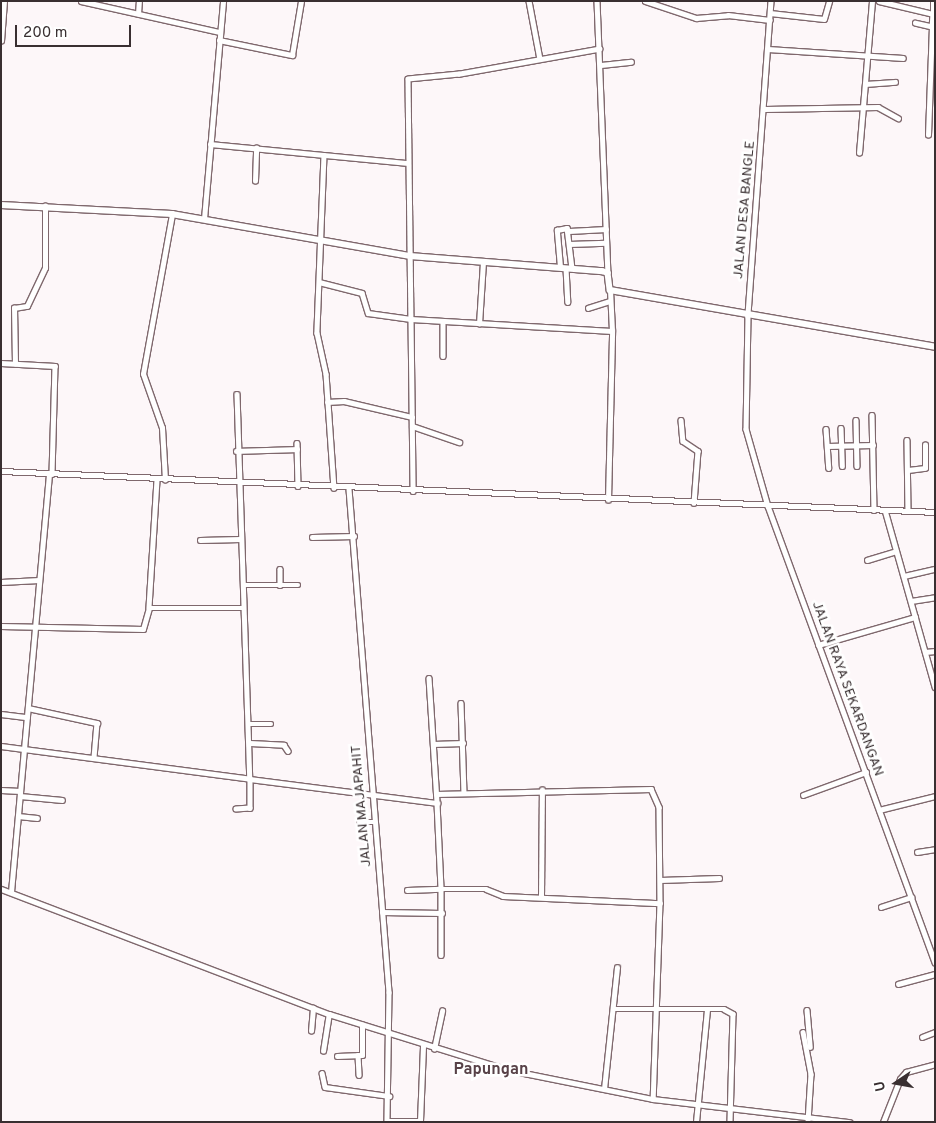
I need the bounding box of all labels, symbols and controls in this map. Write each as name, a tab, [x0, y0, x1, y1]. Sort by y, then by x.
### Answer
scale bar	[18, 15, 134, 47]
text: 200 m	[23, 24, 68, 43]
street label: JALAN DESA BANGLE	[731, 140, 759, 280]
street label: JALAN RAYA SEKARDANGAN	[807, 599, 887, 779]
street label: JALAN MAJAPAHIT	[348, 744, 376, 868]
north arrow	[871, 1058, 921, 1108]
district label: Papungan	[454, 1060, 528, 1080]
text: U	[871, 1080, 890, 1093]

